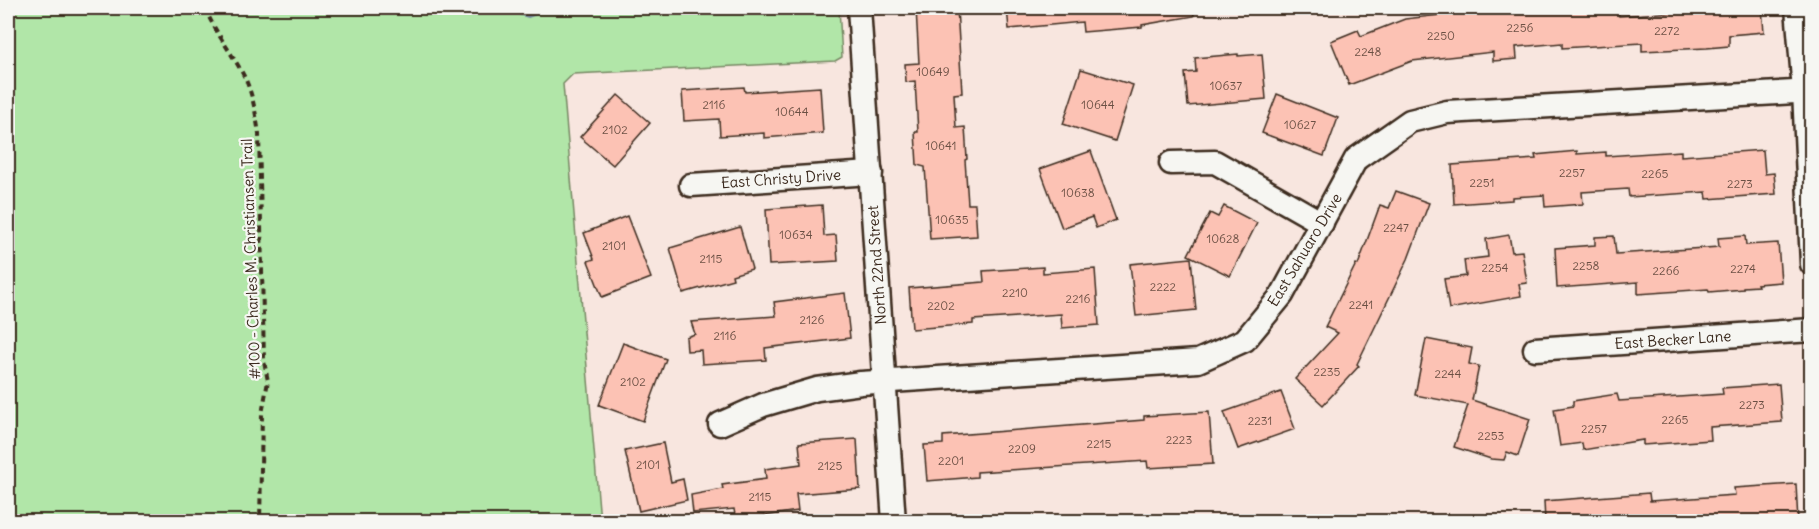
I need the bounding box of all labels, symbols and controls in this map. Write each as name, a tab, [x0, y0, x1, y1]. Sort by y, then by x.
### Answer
house number: 2256	[1507, 20, 1534, 35]
house number: 2272	[1654, 23, 1680, 38]
house number: 2250	[1427, 28, 1455, 43]
house number: 2248	[1355, 44, 1381, 59]
house number: 10649	[916, 64, 950, 79]
house number: 10637	[1210, 78, 1242, 93]
house number: 2116	[702, 97, 726, 112]
house number: 10644	[1081, 97, 1115, 112]
house number: 10644	[775, 104, 809, 119]
house number: 10627	[1284, 117, 1316, 132]
house number: 2102	[602, 122, 628, 137]
street label: #100 - Charles M. Christiansen Trail	[237, 138, 264, 380]
house number: 10641	[925, 138, 957, 153]
street label: East Christy Drive	[720, 165, 842, 192]
house number: 2257	[1559, 165, 1585, 180]
house number: 2265	[1642, 166, 1669, 181]
house number: 2251	[1470, 175, 1494, 190]
house number: 2273	[1727, 176, 1753, 191]
house number: 10638	[1061, 185, 1095, 200]
street label: East Sahuaro Drive	[1263, 190, 1346, 310]
street label: North 22nd Street	[863, 205, 890, 325]
house number: 10635	[935, 212, 969, 227]
house number: 2247	[1383, 220, 1409, 235]
house number: 10634	[779, 227, 813, 242]
house number: 10628	[1206, 231, 1240, 246]
house number: 2101	[602, 238, 626, 253]
house number: 2115	[699, 251, 723, 266]
house number: 2258	[1573, 258, 1600, 273]
house number: 2254	[1482, 260, 1509, 275]
house number: 2274	[1730, 261, 1756, 276]
house number: 2266	[1652, 263, 1680, 278]
house number: 2222	[1150, 279, 1177, 294]
house number: 2210	[1002, 285, 1028, 300]
house number: 2216	[1066, 291, 1090, 306]
house number: 2241	[1349, 297, 1373, 312]
house number: 2202	[927, 298, 955, 313]
house number: 2126	[800, 312, 824, 327]
street label: East Becker Lane	[1614, 326, 1732, 353]
house number: 2116	[713, 328, 737, 343]
house number: 2235	[1314, 364, 1341, 379]
house number: 2244	[1435, 366, 1461, 381]
house number: 2102	[620, 374, 646, 389]
house number: 2273	[1739, 397, 1765, 412]
house number: 2265	[1662, 412, 1689, 427]
house number: 2231	[1248, 413, 1272, 428]
house number: 2257	[1581, 421, 1607, 436]
house number: 2253	[1478, 428, 1505, 443]
house number: 2223	[1166, 432, 1192, 447]
house number: 2215	[1087, 436, 1112, 451]
house number: 2209	[1008, 441, 1036, 456]
house number: 2201	[938, 453, 964, 468]
house number: 2101	[636, 457, 660, 472]
house number: 2125	[818, 458, 843, 473]
house number: 2115	[748, 489, 772, 504]

